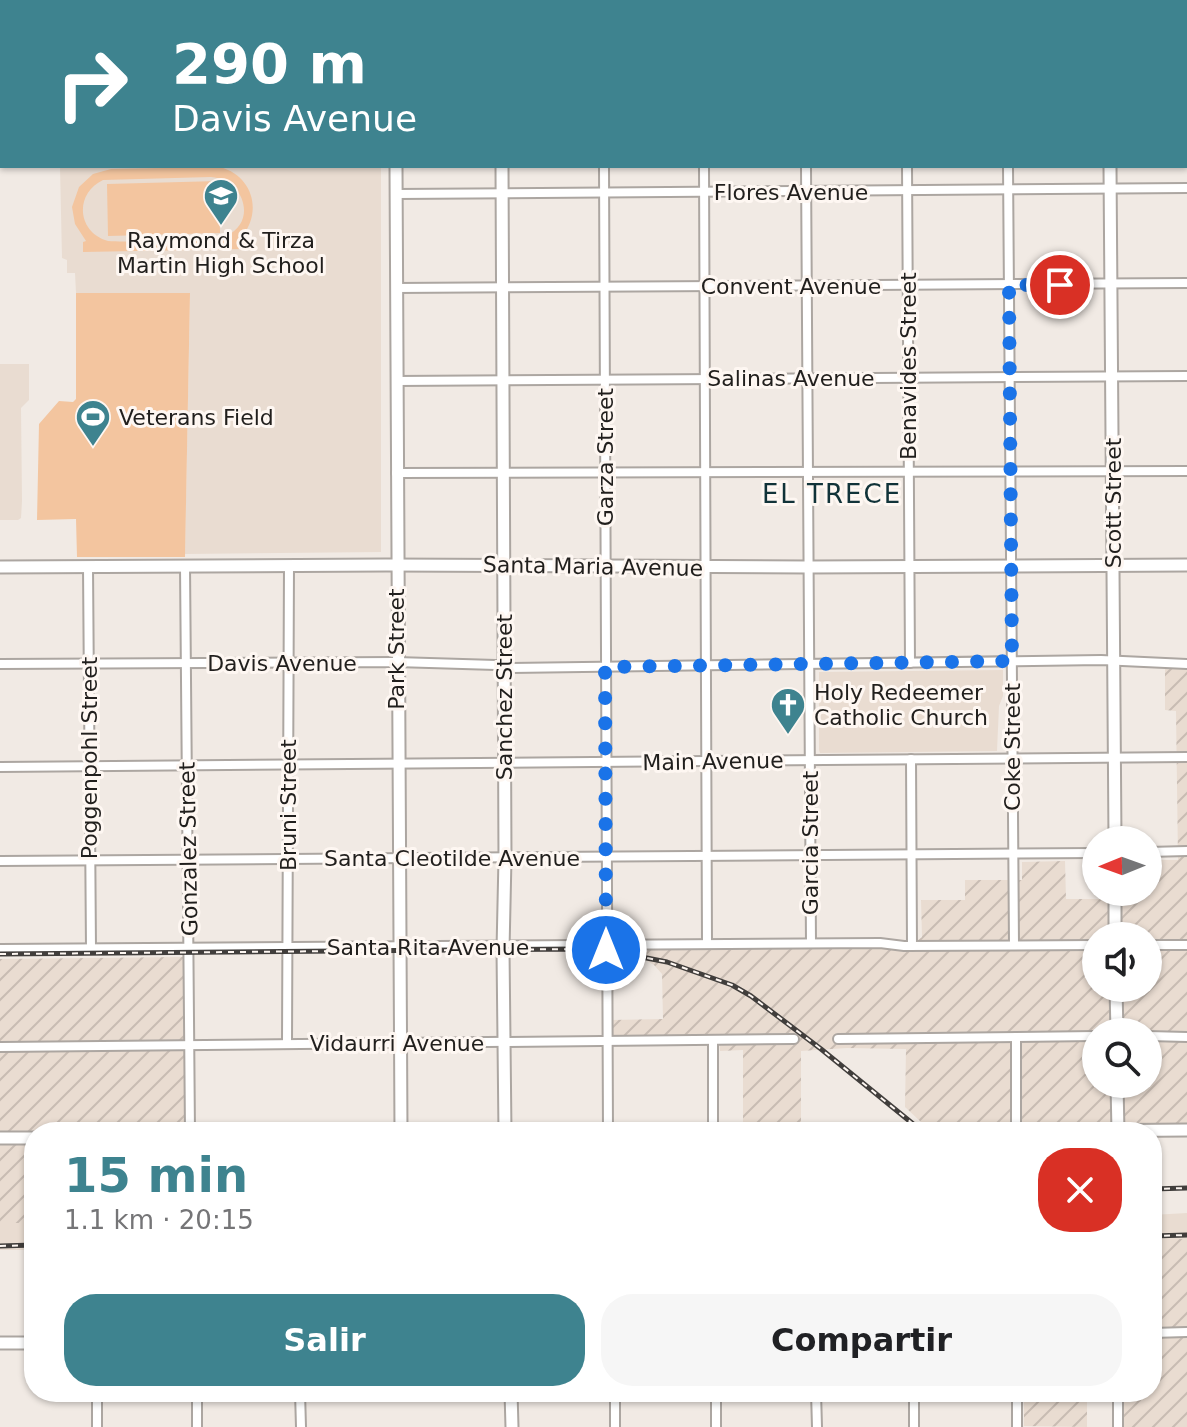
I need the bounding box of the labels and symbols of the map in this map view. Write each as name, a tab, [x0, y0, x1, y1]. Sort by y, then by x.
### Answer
school or university icon: Raymond & Tirza Martin High School	[202, 177, 240, 227]
street label: Flores Avenue	[714, 180, 868, 205]
place label: Raymond & Tirza Martin High School	[117, 228, 325, 278]
pin	[1026, 251, 1094, 319]
street label: Benavides Street	[896, 272, 921, 460]
street label: Convent Avenue	[701, 274, 881, 299]
street label: Salinas Avenue	[707, 366, 875, 391]
street label: Garza Street	[593, 387, 618, 526]
sports icon: Veterans Field	[74, 398, 112, 448]
place label: Veterans Field	[119, 405, 274, 430]
street label: Scott Street	[1101, 437, 1126, 568]
district label: EL TRECE	[762, 479, 902, 509]
street label: Santa Maria Avenue	[483, 552, 703, 581]
street label: Park Street	[384, 588, 409, 710]
street label: Sanchez Street	[492, 613, 517, 780]
street label: Davis Avenue	[207, 651, 357, 676]
street label: Poggenpohl Street	[77, 656, 102, 859]
place label: Holy Redeemer Catholic Church	[814, 680, 988, 730]
street label: Coke Street	[1000, 683, 1025, 811]
church icon: Holy Redeemer Catholic Church	[769, 686, 807, 736]
street label: Bruni Street	[276, 739, 301, 871]
street label: Main Avenue	[642, 748, 784, 775]
street label: Gonzalez Street	[174, 761, 203, 936]
street label: Garcia Street	[798, 770, 823, 915]
north arrow	[1082, 826, 1162, 906]
street label: Santa Cleotilde Avenue	[324, 846, 580, 871]
position arrow	[564, 908, 648, 992]
street label: Santa Rita Avenue	[327, 935, 529, 960]
street label: Vidaurri Avenue	[310, 1031, 484, 1056]

